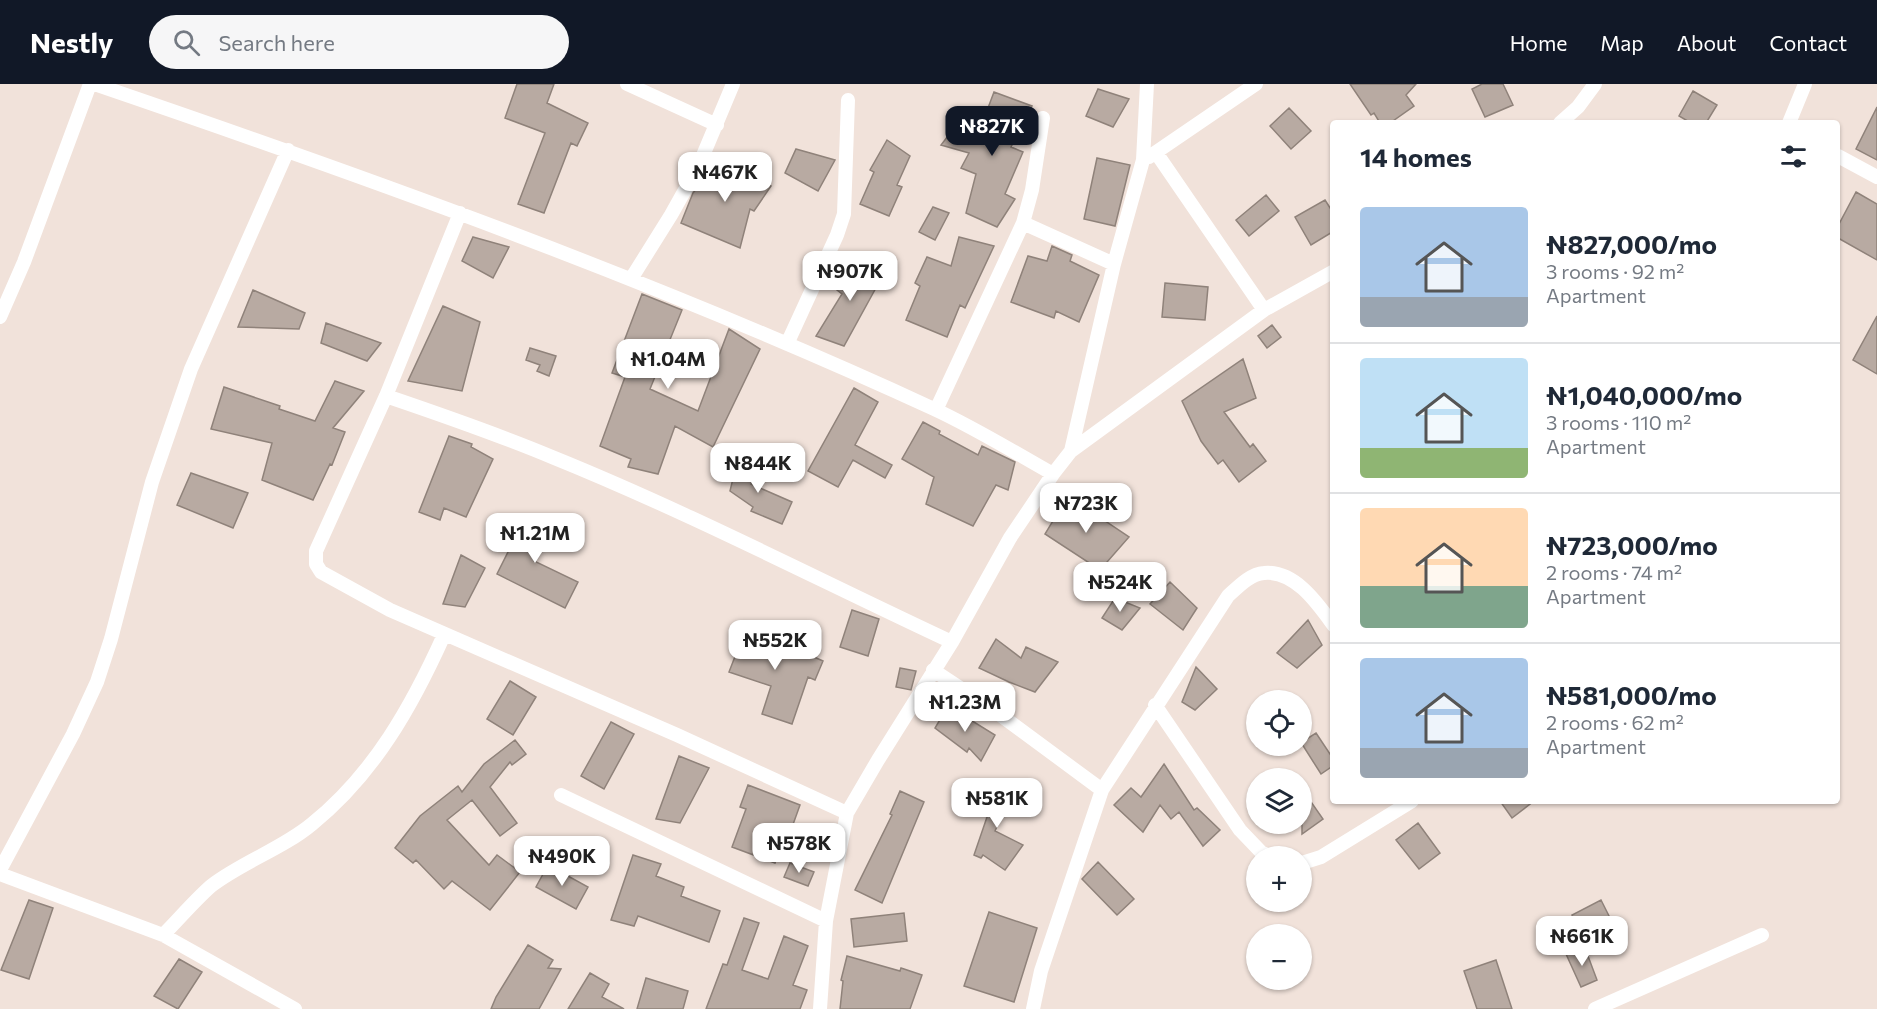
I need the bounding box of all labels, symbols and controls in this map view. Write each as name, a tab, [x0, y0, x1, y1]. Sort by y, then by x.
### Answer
search box	[149, 15, 569, 69]
text: Nestly	[30, 25, 113, 59]
icon: search	[170, 26, 203, 59]
text: Search here	[218, 29, 335, 56]
text: Home	[1510, 30, 1567, 55]
text: Map	[1600, 30, 1644, 55]
text: About	[1677, 30, 1736, 55]
text: Contact	[1769, 30, 1847, 55]
pin: ₦827K	[950, 106, 1034, 157]
text: ₦827K	[959, 113, 1025, 137]
icon: filters	[1777, 140, 1810, 173]
text: 14 homes	[1360, 141, 1472, 172]
pin: ₦467K	[683, 152, 767, 203]
text: ₦467K	[692, 159, 758, 183]
text: ₦827,000/mo	[1546, 228, 1717, 259]
icon: home	[1408, 231, 1480, 303]
pin: ₦907K	[808, 251, 892, 302]
text: ₦907K	[817, 258, 883, 282]
text: 3 rooms · 92 m²	[1546, 259, 1684, 283]
text: Apartment	[1546, 283, 1646, 307]
pin: ₦1.04M	[619, 339, 717, 390]
text: ₦1.04M	[630, 346, 706, 370]
text: ₦1,040,000/mo	[1546, 379, 1742, 410]
icon: home	[1408, 382, 1480, 454]
text: 3 rooms · 110 m²	[1546, 410, 1691, 434]
text: Apartment	[1546, 434, 1646, 458]
pin: ₦844K	[716, 443, 800, 494]
text: ₦844K	[724, 450, 792, 474]
pin: ₦723K	[1044, 483, 1128, 534]
text: ₦723K	[1054, 490, 1118, 514]
pin: ₦1.21M	[486, 513, 584, 564]
text: ₦1.21M	[500, 520, 570, 544]
text: ₦723,000/mo	[1546, 529, 1718, 560]
icon: home	[1408, 532, 1480, 604]
text: 2 rooms · 74 m²	[1546, 560, 1682, 584]
pin: ₦524K	[1078, 562, 1162, 613]
text: ₦524K	[1087, 569, 1153, 593]
text: Apartment	[1546, 584, 1646, 608]
pin: ₦552K	[733, 620, 817, 671]
text: ₦552K	[743, 627, 807, 651]
text: ₦581,000/mo	[1546, 679, 1717, 710]
pin: ₦1.23M	[916, 682, 1014, 733]
icon: home	[1408, 682, 1480, 754]
text: ₦1.23M	[928, 689, 1002, 713]
map controls	[1246, 690, 1312, 990]
button: locate	[1246, 690, 1312, 756]
text: 2 rooms · 62 m²	[1546, 710, 1684, 734]
text: Apartment	[1546, 734, 1646, 758]
button: layers	[1246, 768, 1312, 834]
pin: ₦581K	[955, 778, 1039, 829]
text: ₦581K	[965, 785, 1029, 809]
pin: ₦578K	[757, 823, 841, 874]
text: ₦578K	[766, 830, 832, 854]
pin: ₦490K	[520, 836, 604, 887]
text: ₦490K	[528, 843, 596, 867]
button: +	[1246, 846, 1312, 912]
pin: ₦661K	[1540, 916, 1624, 967]
text: ₦661K	[1550, 923, 1614, 947]
button: −	[1246, 924, 1312, 990]

